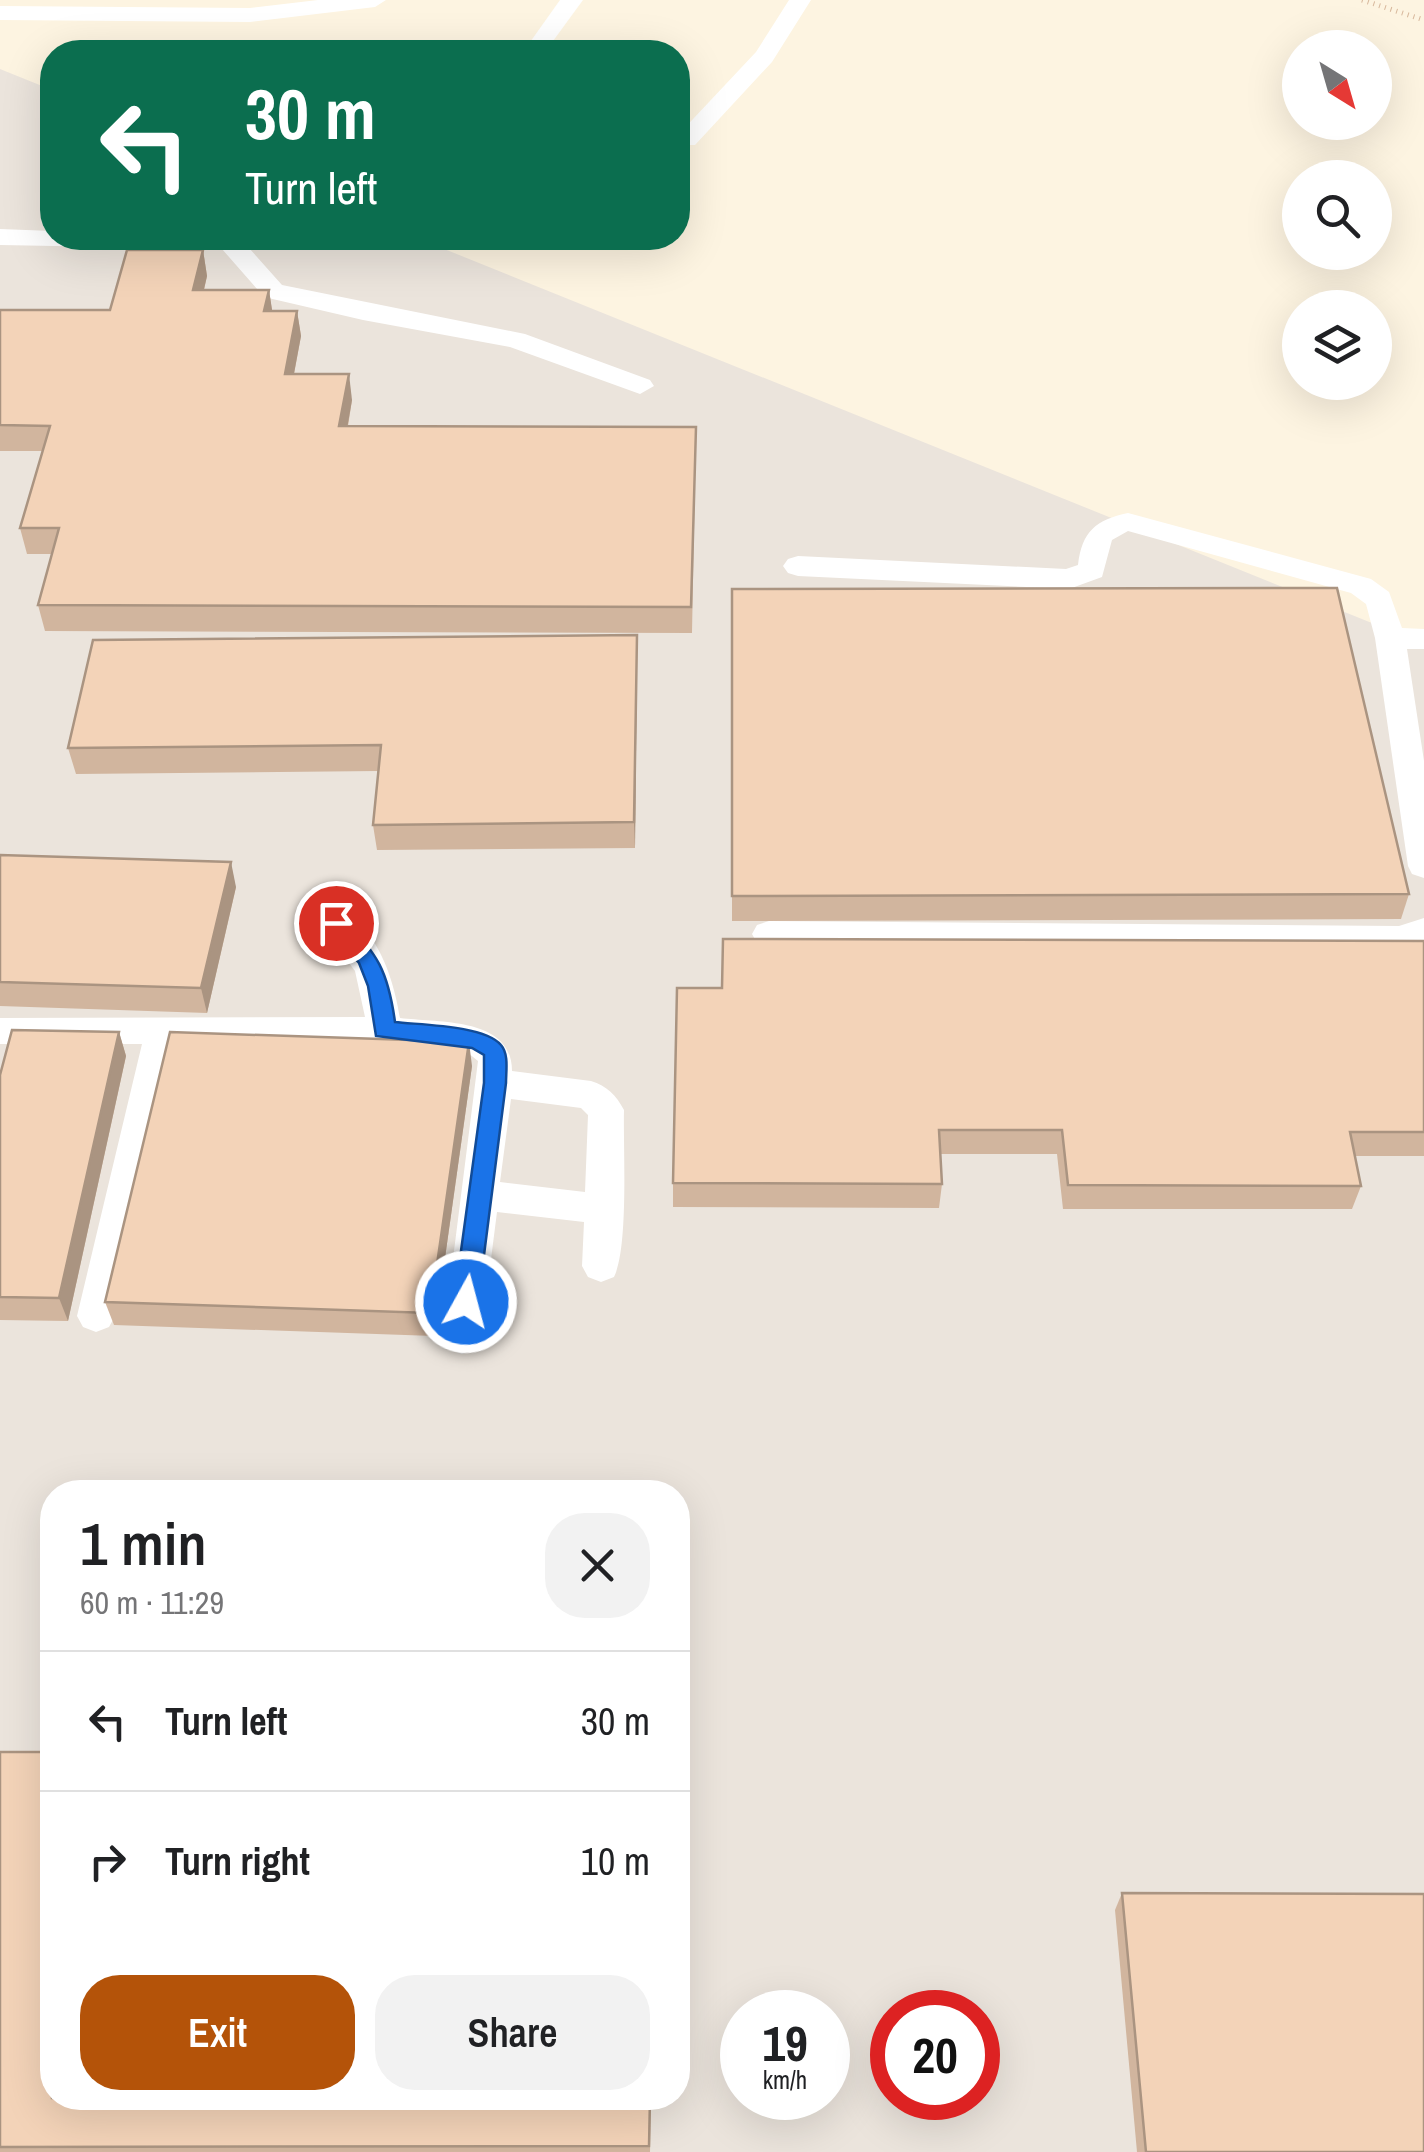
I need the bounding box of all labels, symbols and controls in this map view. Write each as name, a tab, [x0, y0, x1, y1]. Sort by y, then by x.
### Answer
north arrow	[1282, 30, 1392, 140]
map controls	[1282, 30, 1392, 400]
text: 30 m	[245, 67, 376, 161]
icon: left	[80, 80, 210, 210]
text: Turn left	[245, 157, 377, 218]
button: search	[1282, 160, 1392, 270]
button: layers	[1282, 290, 1392, 400]
pin	[294, 881, 379, 966]
icon: arrive	[309, 896, 364, 951]
position arrow	[414, 1250, 518, 1354]
text: 1 min	[80, 1503, 207, 1584]
button: close	[545, 1513, 650, 1618]
text: 60 m · 11:29	[80, 1581, 224, 1624]
icon: left	[80, 1694, 135, 1749]
text: Turn left	[165, 1696, 287, 1747]
text: 30 m	[581, 1696, 650, 1747]
icon: right	[80, 1834, 135, 1889]
text: Turn right	[165, 1836, 310, 1887]
text: 10 m	[581, 1836, 650, 1887]
button: Exit	[80, 1975, 355, 2090]
button: Share	[375, 1975, 650, 2090]
speed limit sign: 20	[870, 1990, 1000, 2120]
text: 19	[762, 2009, 808, 2077]
text: km/h	[763, 2063, 807, 2097]

